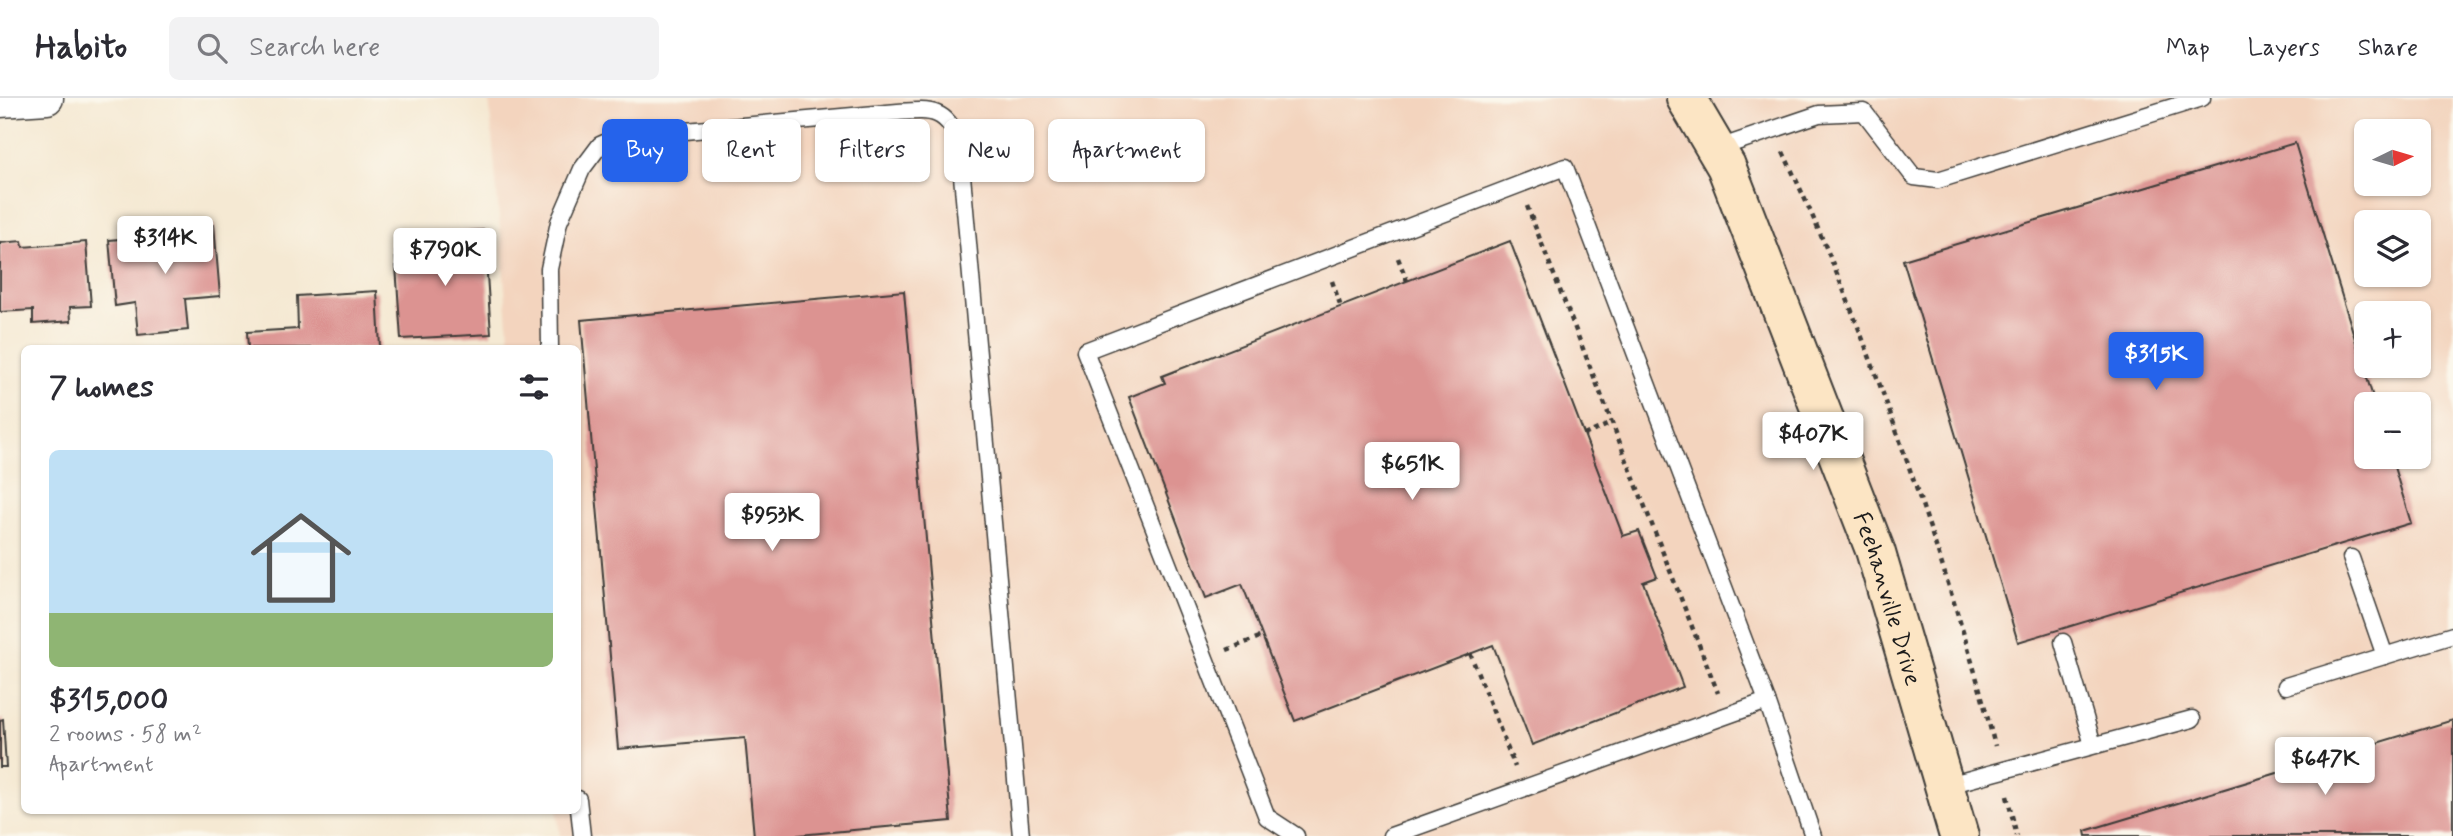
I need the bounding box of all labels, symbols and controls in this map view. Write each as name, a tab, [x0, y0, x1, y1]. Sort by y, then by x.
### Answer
search box	[169, 17, 659, 80]
text: Habito	[35, 26, 127, 70]
icon: search	[193, 29, 231, 67]
text: Search here	[249, 31, 380, 65]
text: Map	[2166, 33, 2210, 64]
text: Layers	[2248, 33, 2320, 64]
text: Share	[2358, 33, 2418, 64]
chip: Buy	[602, 119, 688, 182]
chip: Rent	[702, 119, 801, 182]
chip: Filters	[815, 119, 930, 182]
chip: New	[944, 119, 1034, 182]
chip: Apartment	[1048, 119, 1205, 182]
north arrow	[2354, 119, 2431, 196]
map controls	[2354, 119, 2431, 469]
button: layers	[2354, 210, 2431, 287]
pin: $314K	[116, 216, 214, 276]
text: $314K	[133, 224, 197, 254]
pin: $790K	[396, 228, 494, 288]
text: $790K	[409, 236, 481, 266]
button: +	[2354, 301, 2431, 378]
pin: $315K	[2107, 332, 2205, 392]
text: $315K	[2125, 340, 2187, 370]
text: 7 homes	[49, 368, 154, 407]
icon: filters	[515, 368, 553, 406]
button: −	[2354, 392, 2431, 469]
pin: $407K	[1764, 412, 1862, 472]
text: $407K	[1778, 420, 1848, 450]
pin: $651K	[1363, 442, 1461, 502]
text: $651K	[1381, 450, 1443, 480]
pin: $953K	[723, 494, 821, 553]
icon: home	[238, 495, 364, 621]
text: $953K	[741, 501, 803, 531]
street label: Feehanville Drive	[1845, 508, 1928, 689]
text: $315,000	[49, 681, 168, 720]
text: 2 rooms · 58 m²	[49, 720, 202, 750]
pin: $647K	[2276, 738, 2374, 797]
text: $647K	[2291, 745, 2359, 775]
text: Apartment	[49, 750, 154, 780]

